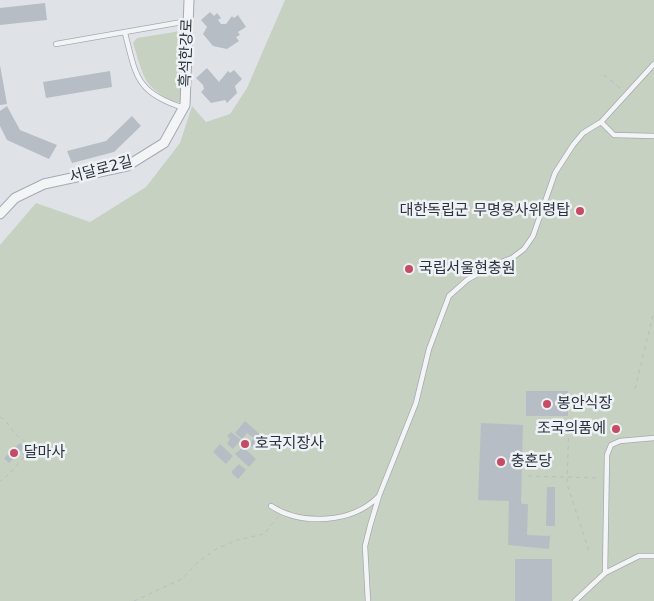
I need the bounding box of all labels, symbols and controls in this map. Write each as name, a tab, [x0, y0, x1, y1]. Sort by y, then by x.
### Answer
street label: 흑석한강로	[177, 18, 197, 88]
street label: 서달로2길	[67, 153, 135, 187]
place label: 대한독립군 무명용사위령탑	[400, 202, 570, 220]
marker: 대한독립군 무명용사위령탑	[574, 205, 586, 217]
place label: 국립서울현충원	[419, 260, 516, 278]
marker: 국립서울현충원	[403, 263, 415, 275]
place label: 봉안식장	[557, 395, 612, 413]
marker: 봉안식장	[541, 398, 553, 410]
place label: 조국의품에	[537, 420, 606, 438]
marker: 조국의품에	[610, 423, 622, 435]
place label: 호국지장사	[255, 435, 324, 453]
marker: 호국지장사	[239, 438, 251, 450]
place label: 달마사	[24, 444, 65, 462]
marker: 달마사	[8, 447, 20, 459]
place label: 충혼당	[511, 453, 552, 471]
marker: 충혼당	[495, 456, 507, 468]

